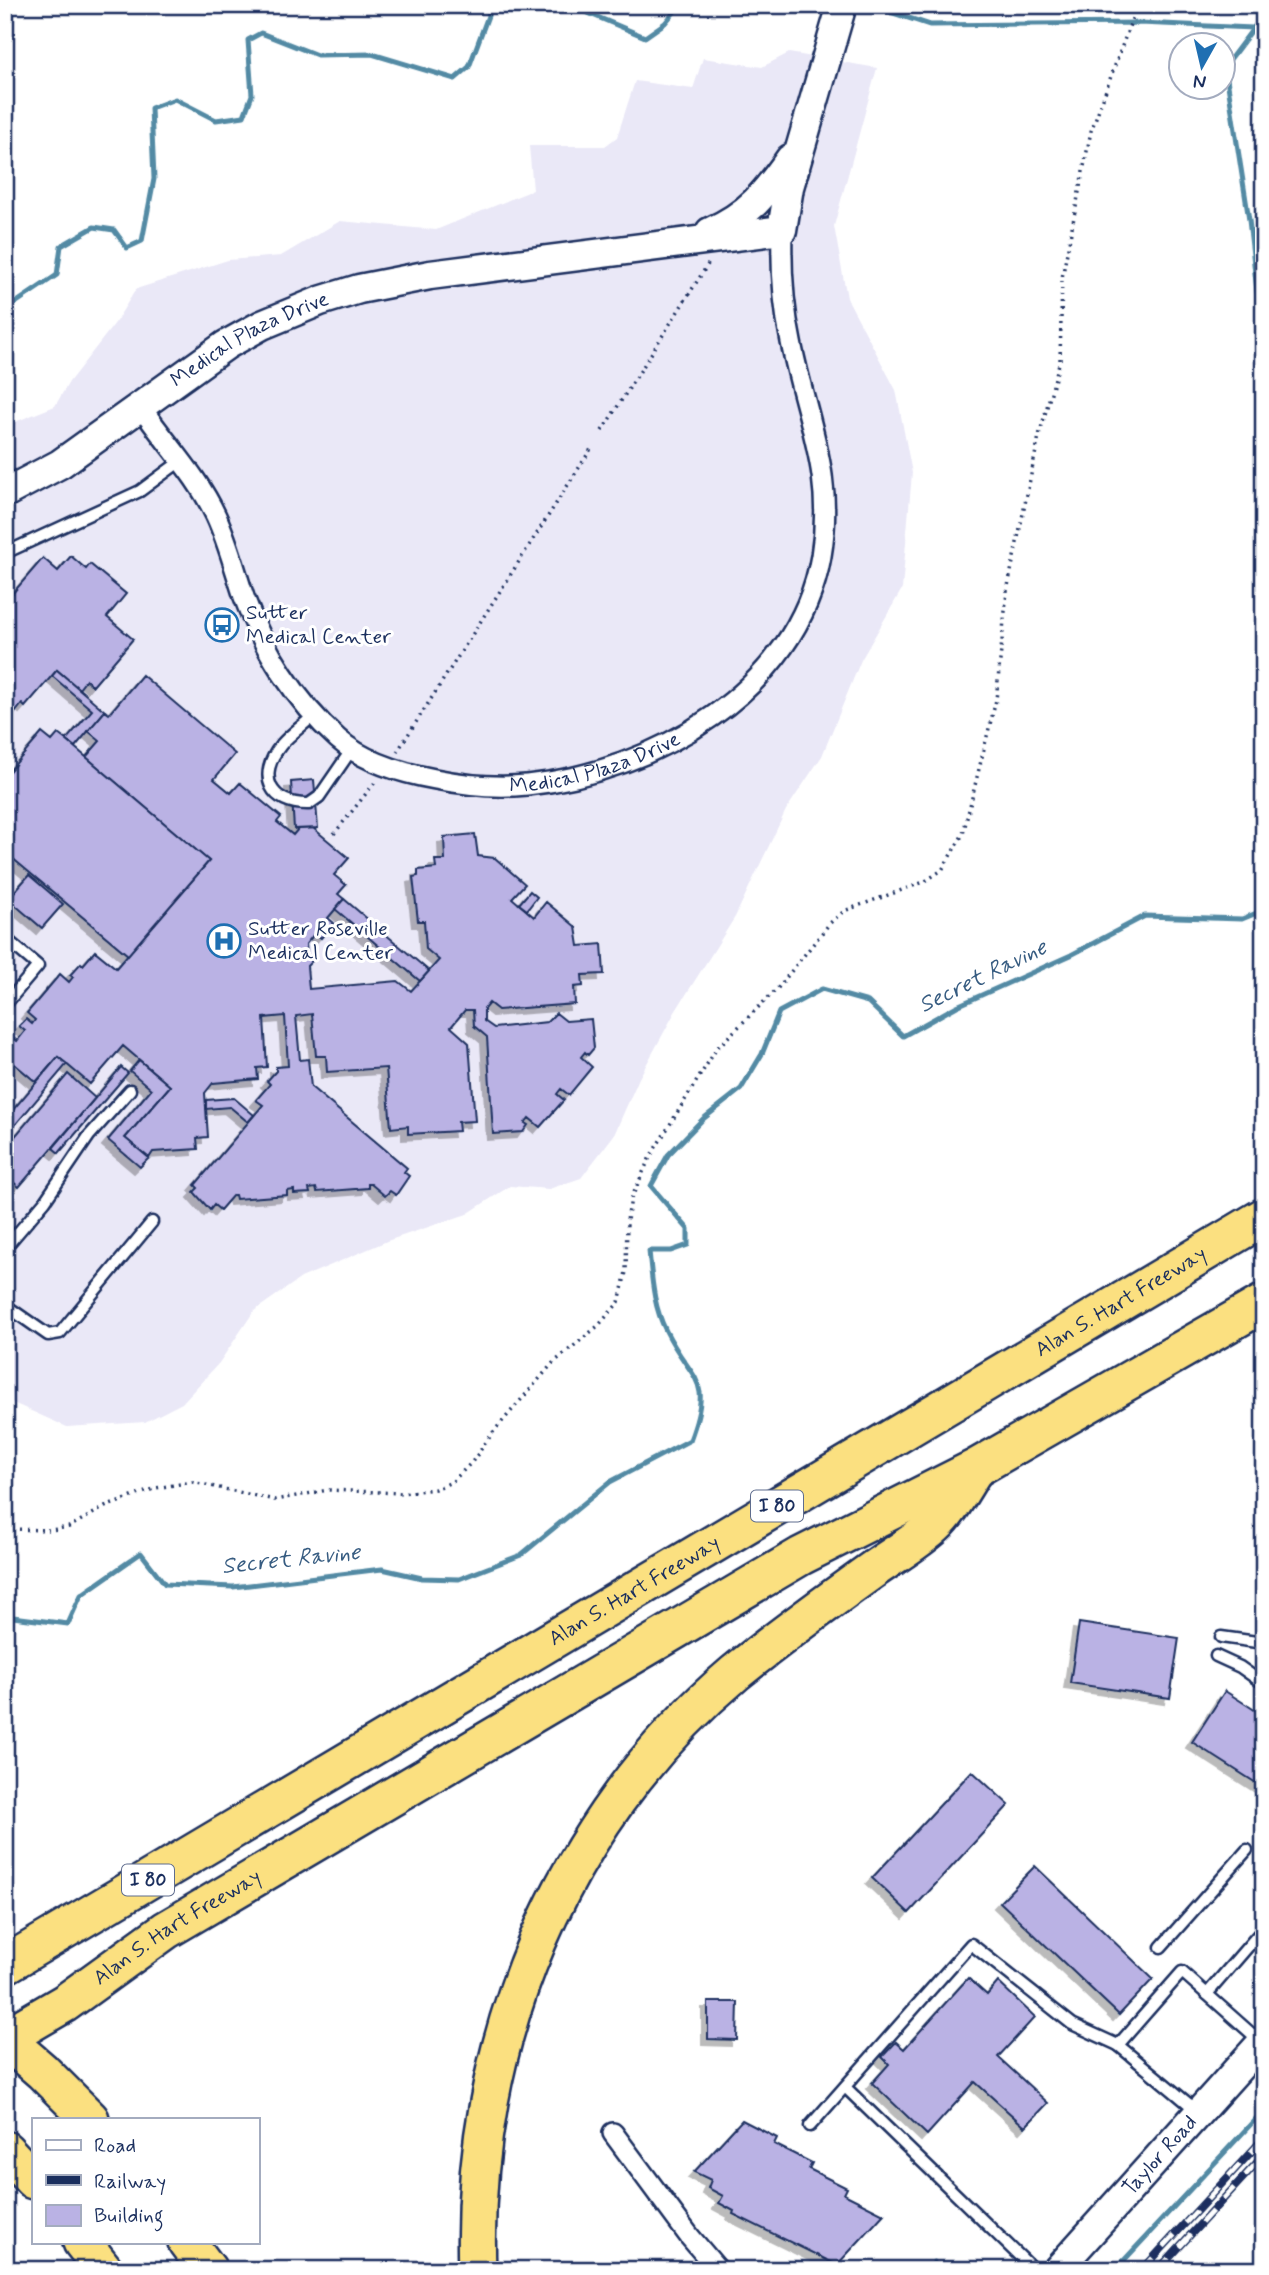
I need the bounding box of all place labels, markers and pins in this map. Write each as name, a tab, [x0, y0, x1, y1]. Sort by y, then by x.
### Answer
place label: Sutter Medical Center	[246, 599, 391, 651]
bus stop icon: Sutter Medical Center	[203, 606, 241, 644]
place label: Sutter Roseville Medical Center	[248, 915, 393, 967]
hospital icon: Sutter Roseville Medical Center	[205, 922, 243, 960]

